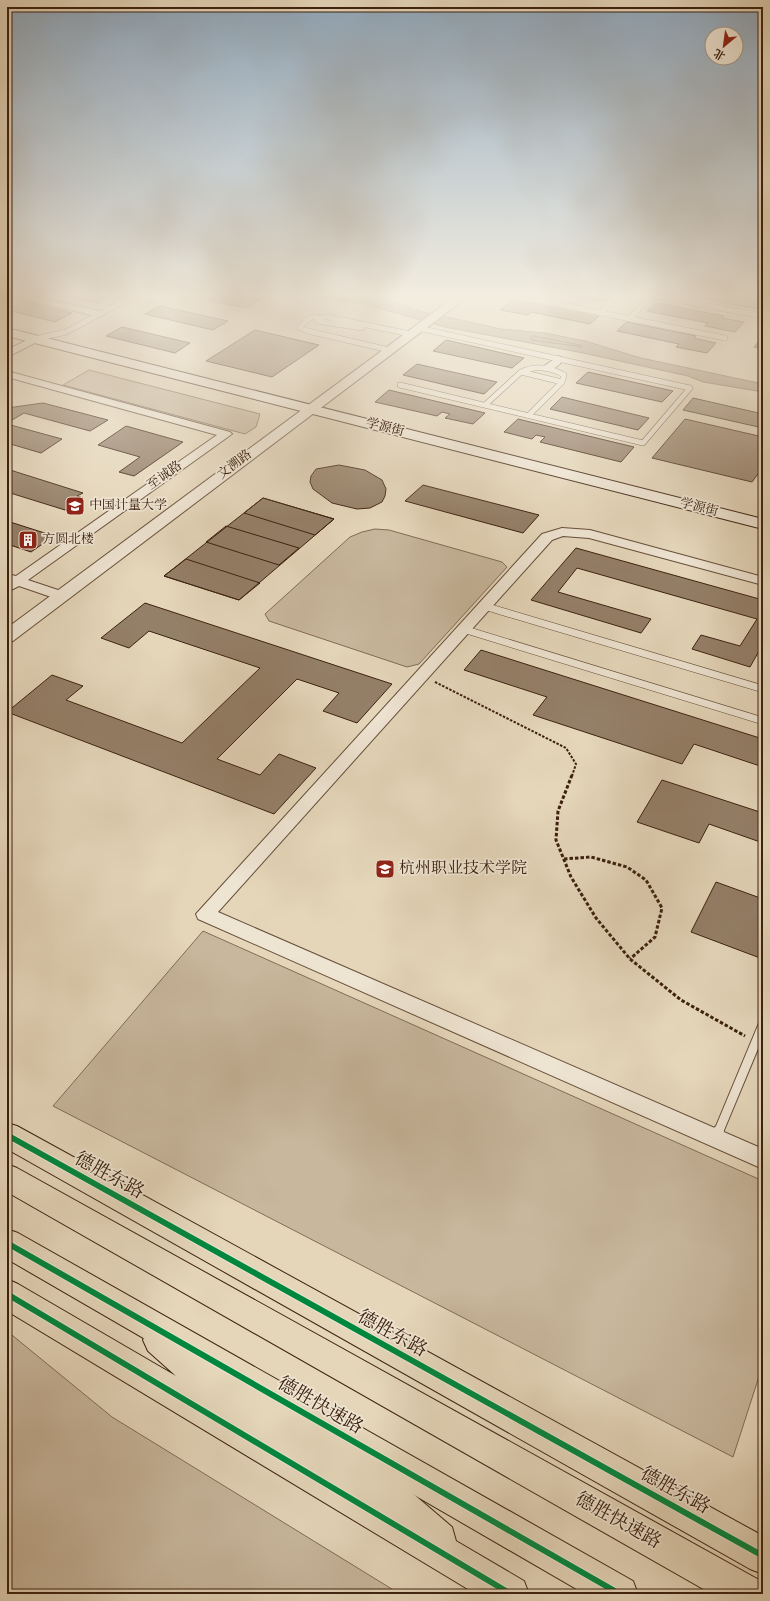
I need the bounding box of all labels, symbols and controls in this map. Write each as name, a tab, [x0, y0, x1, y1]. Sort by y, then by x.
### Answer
north arrow	[704, 26, 744, 66]
text: 北	[711, 44, 728, 63]
street label: 学源街	[364, 415, 406, 441]
street label: 文溯路	[214, 446, 256, 484]
street label: 至诚路	[144, 457, 186, 495]
school or university icon: 中国计量大学	[64, 495, 86, 517]
street label: 学源街	[678, 495, 720, 521]
place label: 中国计量大学	[89, 497, 167, 515]
building icon: 方圆北楼	[17, 529, 39, 551]
place label: 方圆北楼	[42, 531, 94, 549]
school or university icon: 杭州职业技术学院	[374, 858, 396, 880]
place label: 杭州职业技术学院	[399, 858, 527, 880]
street label: 德胜东路	[69, 1146, 149, 1206]
street label: 德胜东路	[352, 1304, 432, 1364]
street label: 德胜快速路	[272, 1371, 368, 1441]
street label: 德胜东路	[635, 1461, 715, 1521]
street label: 德胜快速路	[570, 1487, 666, 1555]

